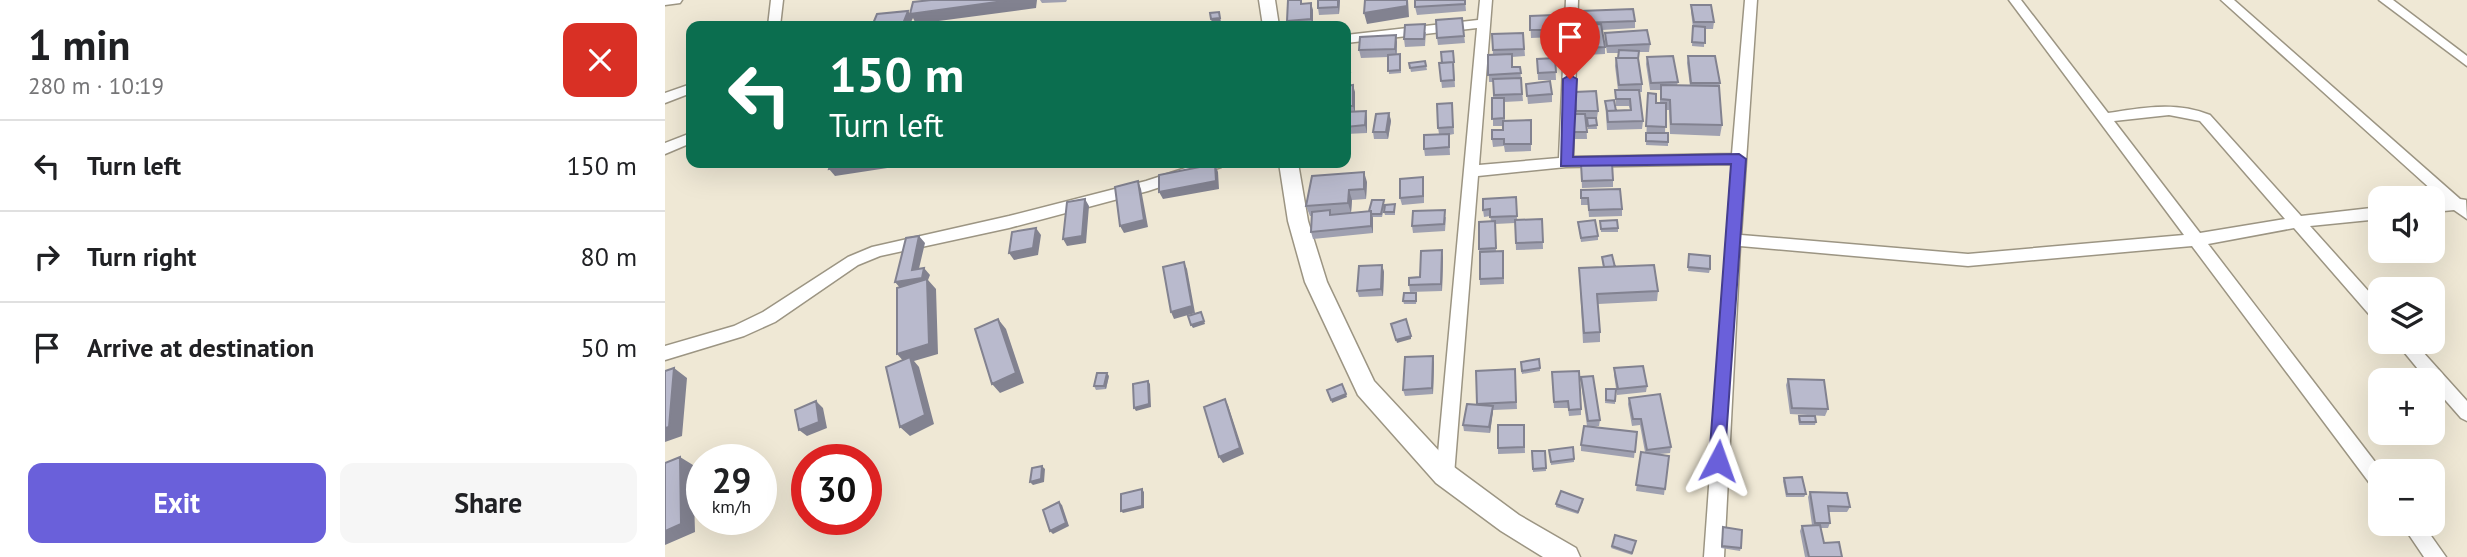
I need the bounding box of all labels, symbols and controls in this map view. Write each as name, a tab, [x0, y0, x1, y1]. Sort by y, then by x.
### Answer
pin	[1540, 7, 1600, 79]
text: 1 min	[28, 17, 130, 72]
icon: arrive	[1551, 18, 1589, 56]
button: close	[563, 23, 637, 97]
text: 150 m	[829, 42, 964, 106]
icon: left	[714, 49, 805, 140]
text: 280 m · 10:19	[28, 71, 164, 100]
text: Turn left	[829, 104, 944, 146]
icon: left	[28, 147, 66, 185]
text: Turn left	[87, 149, 181, 182]
text: 150 m	[566, 149, 637, 182]
map controls	[2368, 186, 2445, 536]
button: sound	[2368, 186, 2445, 263]
icon: right	[28, 238, 66, 276]
text: Turn right	[87, 240, 196, 273]
text: 80 m	[581, 240, 637, 273]
button: layers	[2368, 277, 2445, 354]
icon: arrive	[28, 329, 66, 367]
text: Arrive at destination	[87, 331, 314, 364]
text: 50 m	[581, 331, 637, 364]
button: +	[2368, 368, 2445, 445]
position arrow	[1681, 424, 1755, 498]
speed limit sign: 30	[791, 444, 882, 535]
text: 29	[712, 457, 751, 503]
button: −	[2368, 459, 2445, 536]
button: Exit	[28, 463, 326, 543]
button: Share	[340, 463, 637, 543]
text: km/h	[712, 495, 751, 518]

